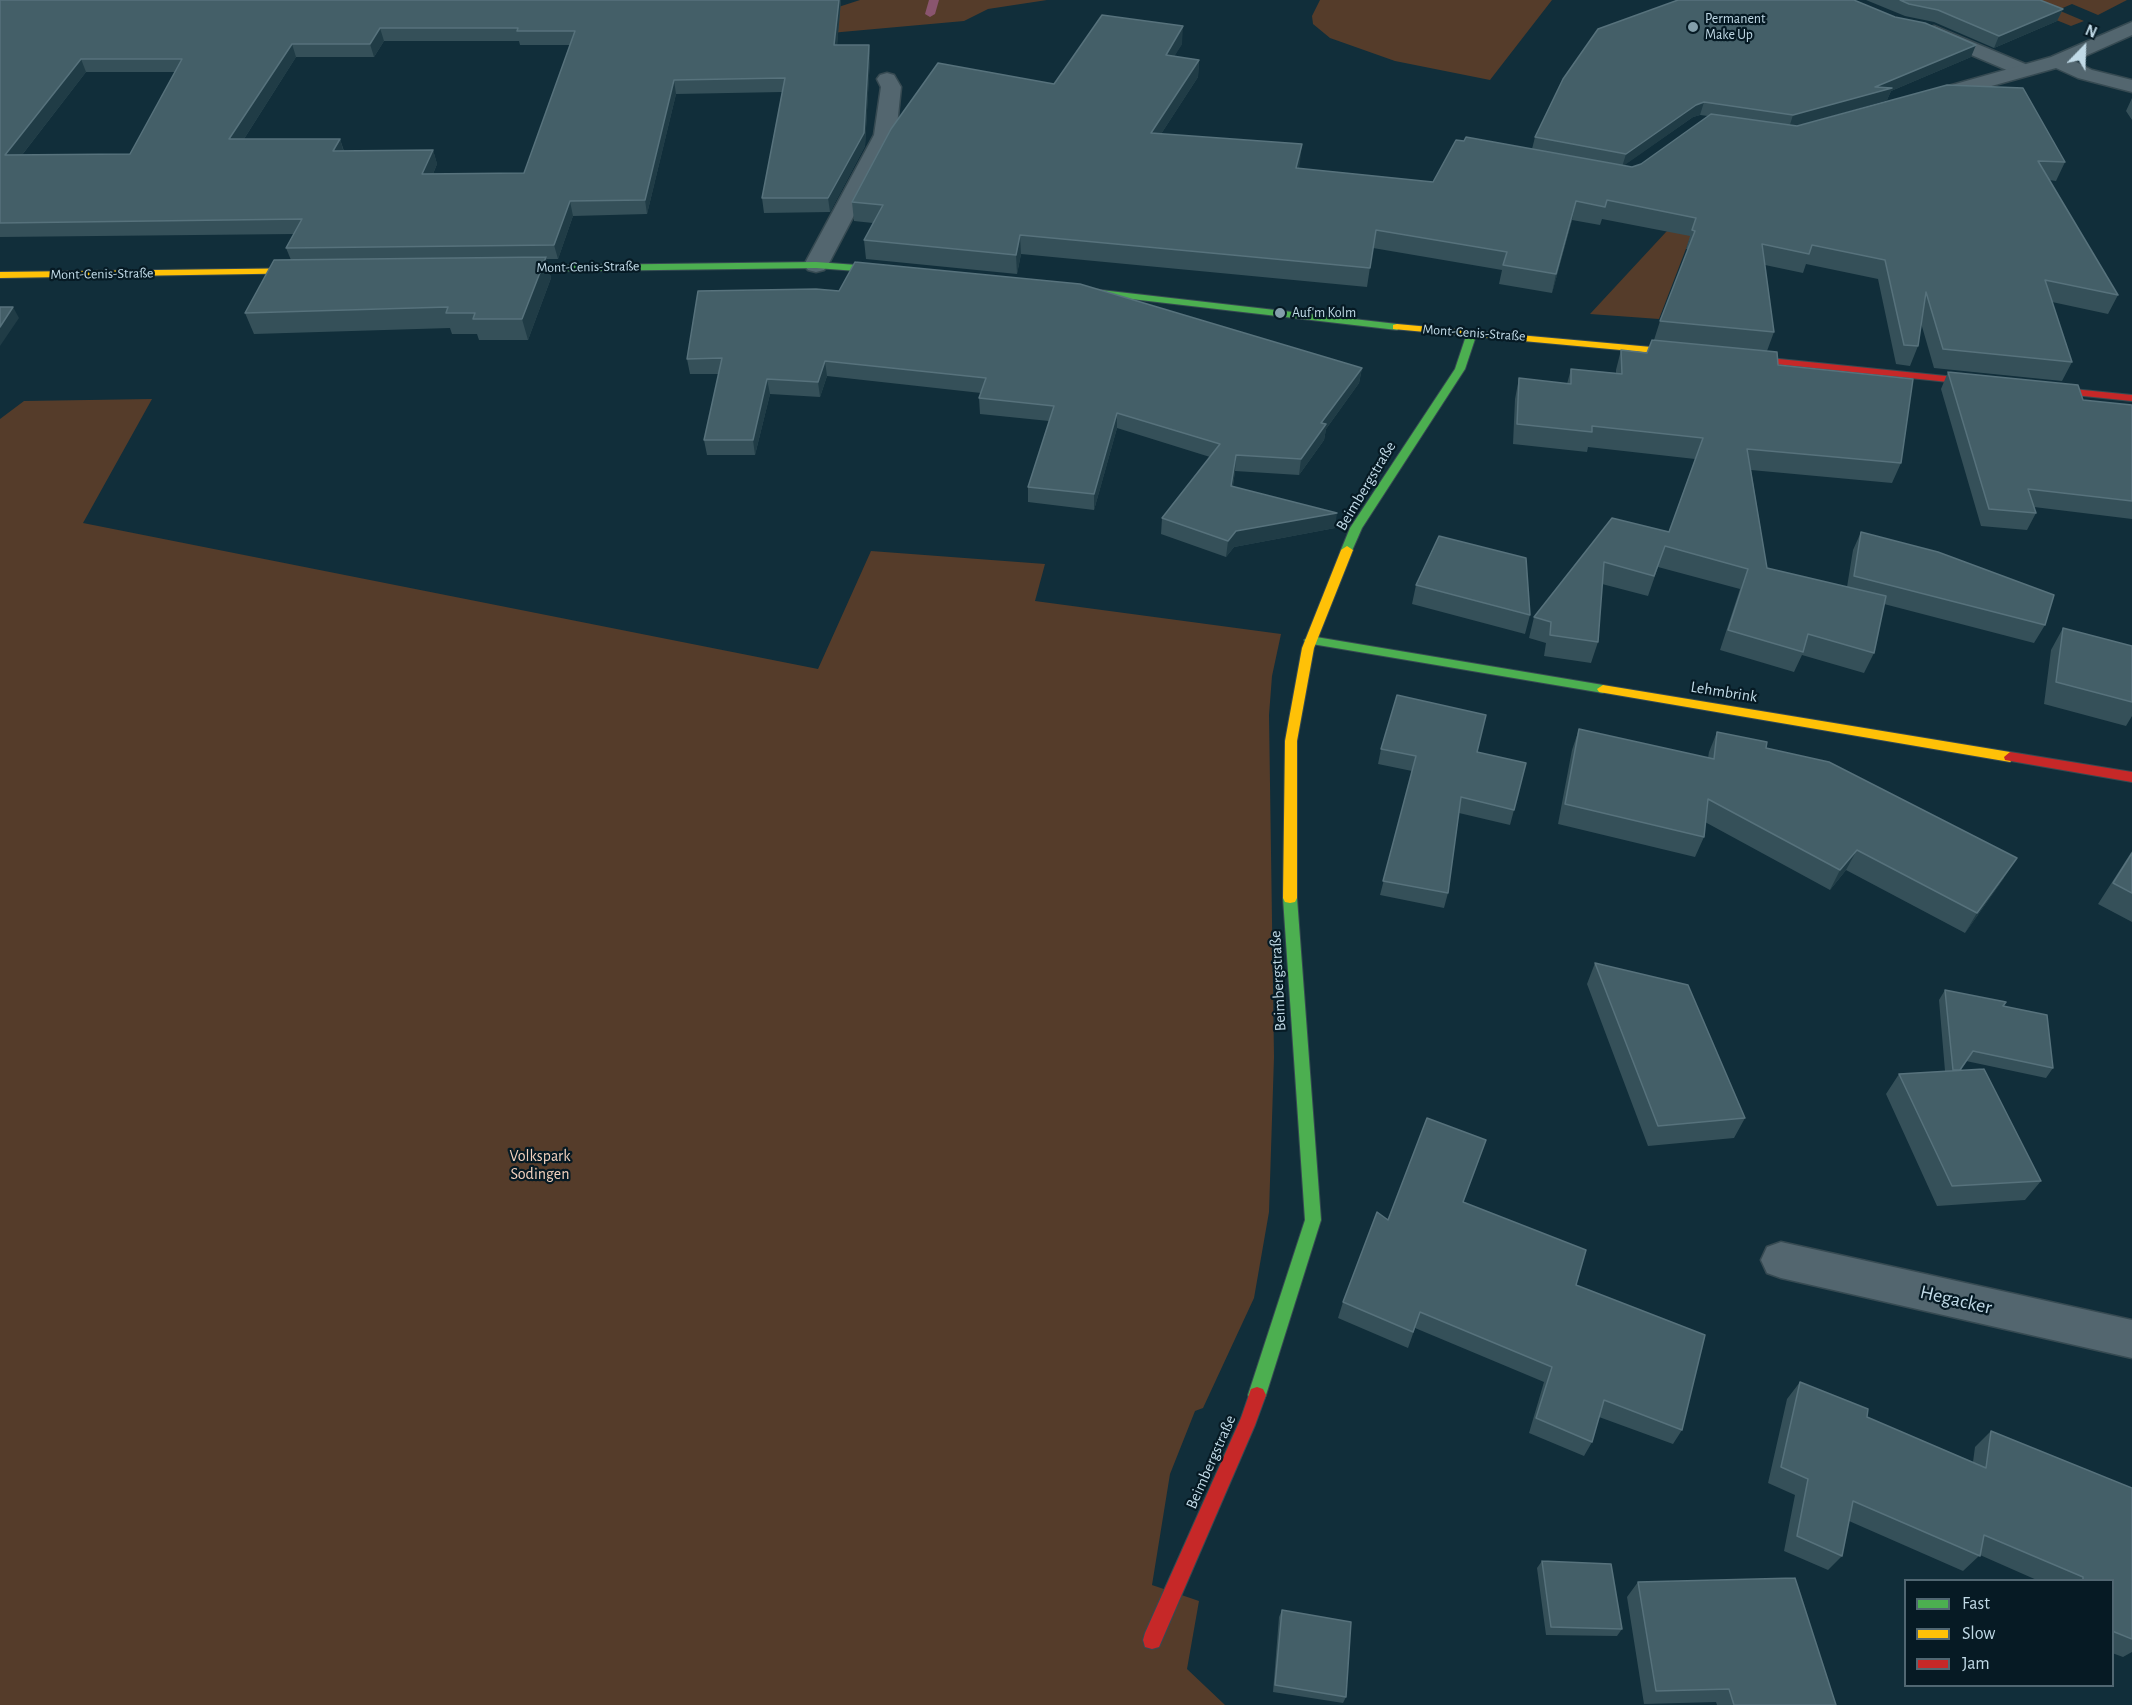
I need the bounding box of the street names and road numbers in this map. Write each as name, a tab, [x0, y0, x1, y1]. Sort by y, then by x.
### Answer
street label: Mont-Cenis-Straße	[536, 258, 640, 276]
street label: Mont-Cenis-Straße	[50, 265, 154, 283]
street label: Mont-Cenis-Straße	[1422, 321, 1526, 345]
street label: Beimbergstraße	[1332, 438, 1400, 534]
street label: Lehmbrink	[1689, 677, 1759, 707]
street label: Beimbergstraße	[1266, 930, 1290, 1032]
street label: Hegacker	[1918, 1280, 1994, 1320]
street label: Beimbergstraße	[1182, 1412, 1240, 1512]

